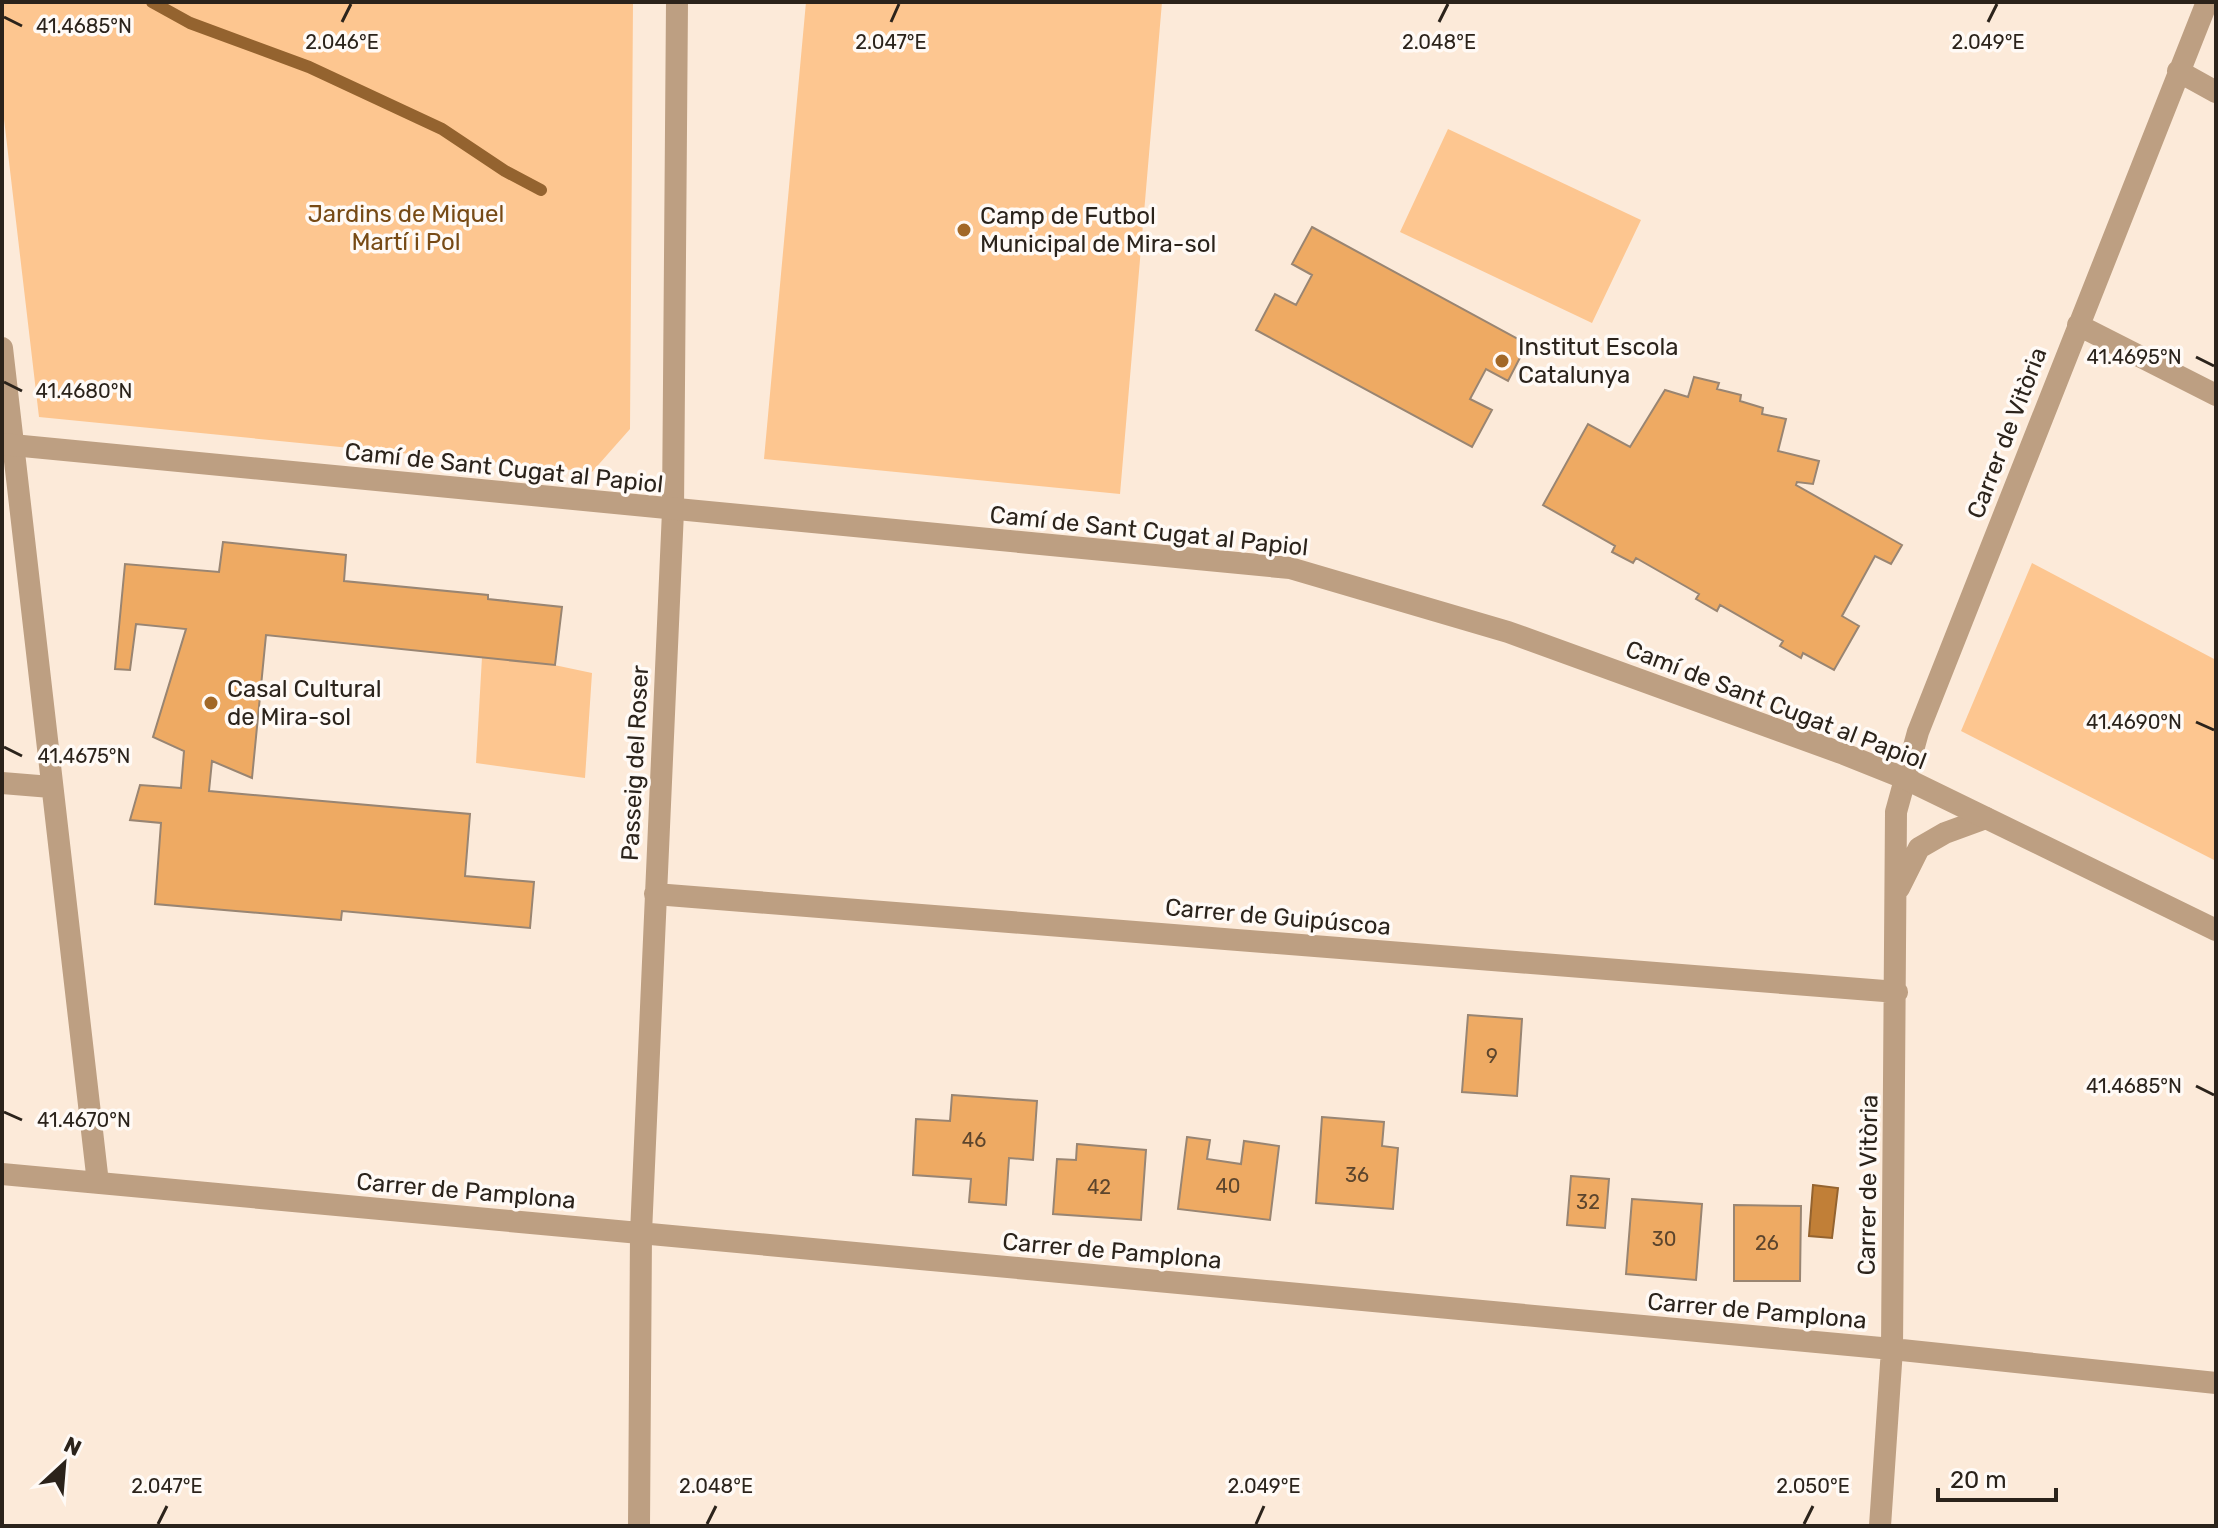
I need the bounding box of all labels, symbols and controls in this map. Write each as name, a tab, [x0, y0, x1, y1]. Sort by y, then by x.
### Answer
text: 41.4685°N	[36, 14, 132, 38]
text: 2.046°E	[305, 30, 379, 54]
text: 2.047°E	[855, 30, 927, 54]
text: 2.048°E	[1402, 30, 1476, 54]
text: 2.049°E	[1951, 30, 2025, 54]
park label: Jardins de Miquel Martí i Pol	[308, 200, 504, 256]
place label: Camp de Futbol Municipal de Mira-sol	[980, 202, 1216, 258]
marker: Camp de Futbol Municipal de Mira-sol	[955, 221, 973, 239]
place label: Institut Escola Catalunya	[1518, 333, 1679, 389]
street label: Carrer de Vitòria	[1962, 344, 2052, 522]
text: 41.4695°N	[2086, 345, 2182, 369]
marker: Institut Escola Catalunya	[1493, 352, 1511, 370]
text: 41.4680°N	[36, 379, 132, 403]
street label: Camí de Sant Cugat al Papiol	[343, 437, 665, 499]
street label: Camí de Sant Cugat al Papiol	[988, 500, 1310, 562]
street label: Camí de Sant Cugat al Papiol	[1622, 635, 1930, 775]
street label: Passeig del Roser	[616, 664, 654, 862]
place label: Casal Cultural de Mira-sol	[227, 675, 382, 731]
marker: Casal Cultural de Mira-sol	[202, 694, 220, 712]
text: 41.4690°N	[2086, 710, 2182, 734]
text: 41.4675°N	[38, 744, 130, 768]
street label: Carrer de Guipúscoa	[1164, 893, 1392, 941]
house number: 9	[1486, 1044, 1498, 1068]
text: 41.4685°N	[2086, 1074, 2182, 1098]
street label: Carrer de Vitòria	[1852, 1094, 1884, 1276]
text: 41.4670°N	[37, 1108, 131, 1132]
house number: 46	[962, 1128, 986, 1152]
house number: 36	[1345, 1163, 1369, 1187]
street label: Carrer de Pamplona	[355, 1167, 577, 1215]
house number: 40	[1215, 1174, 1241, 1198]
house number: 42	[1087, 1175, 1111, 1199]
house number: 32	[1576, 1190, 1600, 1214]
street label: Carrer de Pamplona	[1001, 1227, 1223, 1275]
house number: 30	[1652, 1227, 1676, 1251]
house number: 26	[1755, 1231, 1779, 1255]
street label: Carrer de Pamplona	[1646, 1287, 1868, 1335]
north arrow	[24, 1424, 104, 1504]
text: N	[60, 1431, 86, 1462]
scale bar	[1938, 1452, 2056, 1502]
text: 20 m	[1950, 1466, 2007, 1494]
text: 2.047°E	[131, 1474, 203, 1498]
text: 2.048°E	[679, 1474, 753, 1498]
text: 2.049°E	[1227, 1474, 1301, 1498]
text: 2.050°E	[1776, 1474, 1850, 1498]

